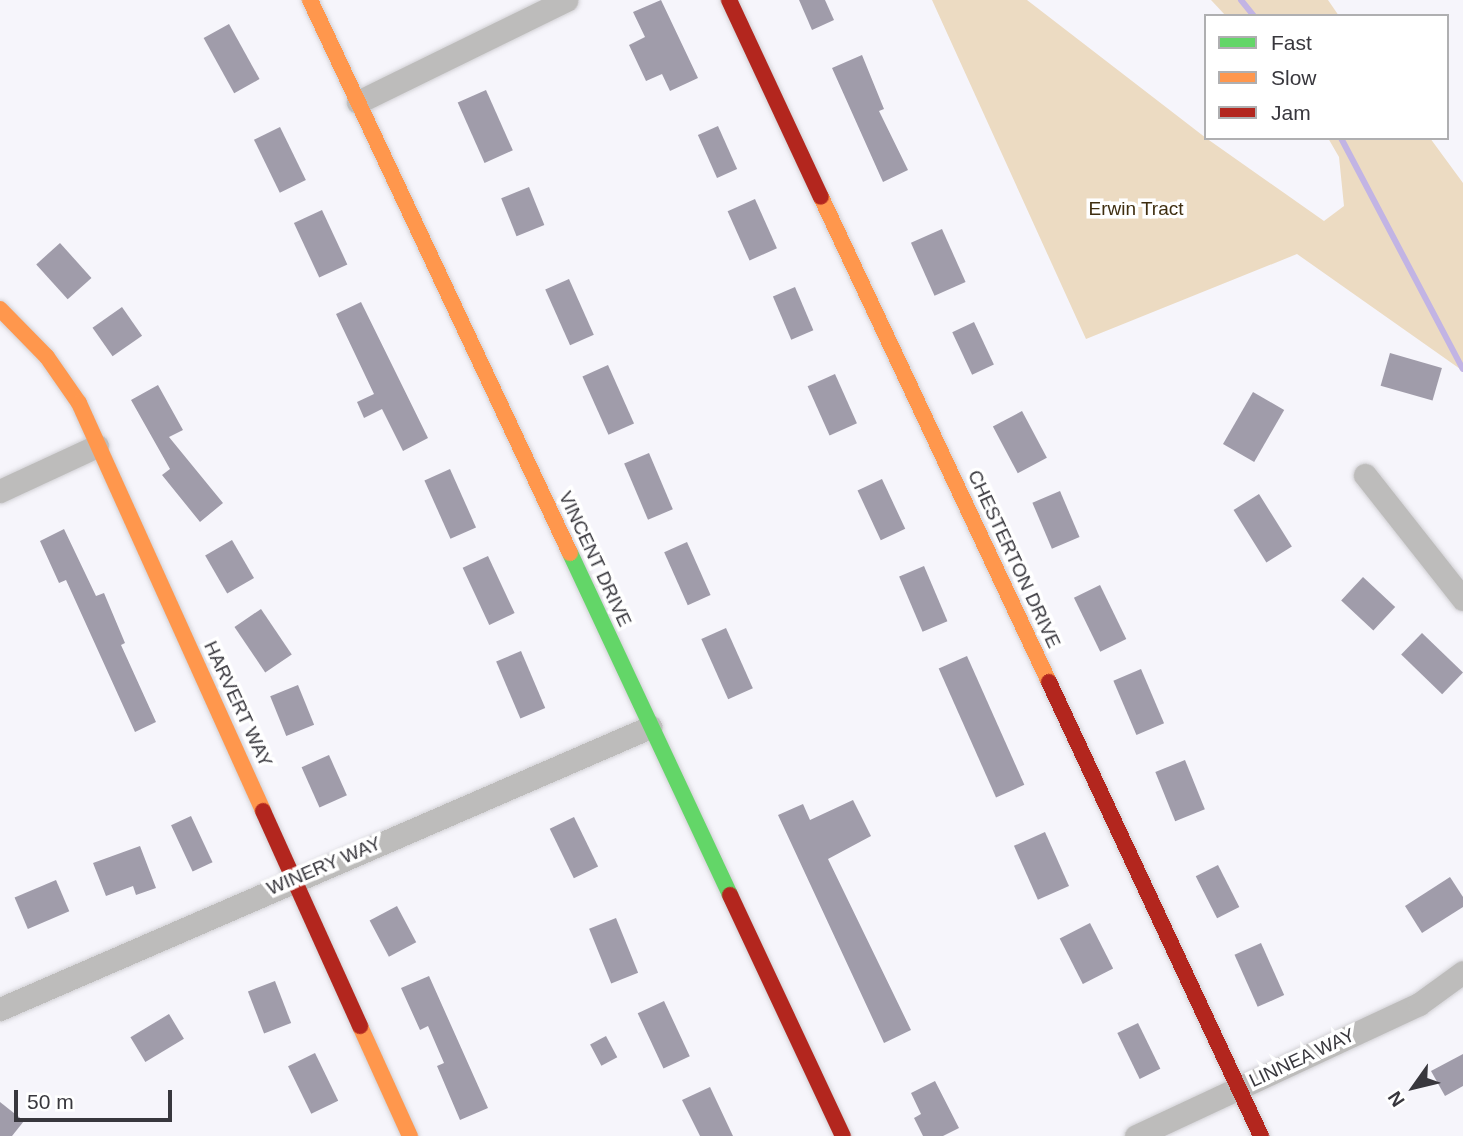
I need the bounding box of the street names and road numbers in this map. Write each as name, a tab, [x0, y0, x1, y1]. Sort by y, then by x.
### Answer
street label: CHESTERTON DRIVE	[963, 466, 1065, 652]
street label: VINCENT DRIVE	[554, 488, 636, 630]
street label: HARVERT WAY	[199, 637, 277, 771]
street label: WINERY WAY	[263, 832, 385, 900]
street label: LINNEA WAY	[1245, 1023, 1359, 1093]

